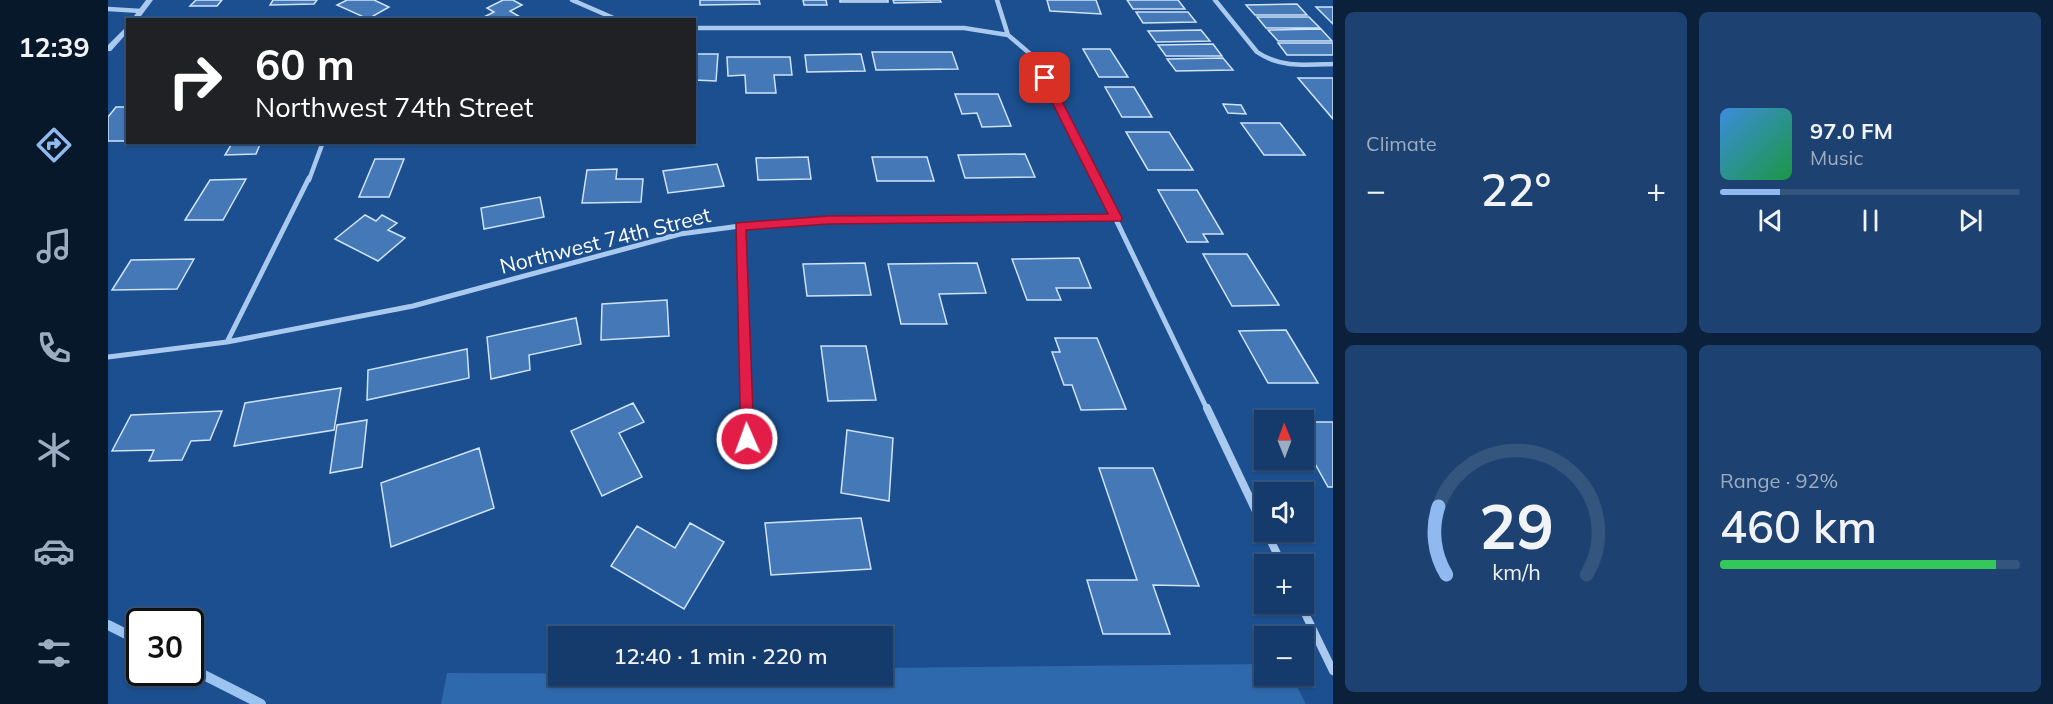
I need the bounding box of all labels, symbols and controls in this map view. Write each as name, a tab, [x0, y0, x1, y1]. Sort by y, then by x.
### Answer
text: 12:39	[18, 30, 90, 64]
text: 60 m	[255, 38, 355, 91]
icon: right	[156, 42, 234, 120]
pin	[1019, 52, 1070, 103]
icon: arrive	[1028, 61, 1061, 94]
text: Northwest 74th Street	[255, 90, 533, 124]
text: 97.0 FM	[1810, 117, 1893, 145]
icon: directions	[33, 124, 75, 166]
text: Climate	[1366, 131, 1437, 156]
text: Music	[1810, 145, 1863, 170]
text: 22°	[1481, 161, 1551, 217]
text: −	[1366, 169, 1386, 210]
text: +	[1646, 169, 1666, 210]
street label: Northwest 74th Street	[497, 201, 713, 279]
icon: previous	[1754, 204, 1787, 237]
icon: pause	[1854, 204, 1887, 237]
icon: next	[1954, 204, 1987, 237]
icon: music	[33, 225, 75, 267]
icon: phone	[33, 327, 75, 369]
position arrow	[715, 407, 779, 471]
north arrow	[1254, 410, 1314, 470]
map controls	[1254, 410, 1314, 686]
icon: climate	[33, 429, 75, 471]
text: Range · 92%	[1720, 468, 1838, 493]
button: sound	[1254, 482, 1314, 542]
text: 29	[1479, 486, 1553, 565]
text: 460 km	[1720, 498, 1877, 554]
icon: car	[33, 530, 75, 572]
button: +	[1254, 554, 1314, 614]
text: km/h	[1492, 559, 1540, 586]
speed limit sign: 30	[126, 608, 204, 686]
button: −	[1254, 626, 1314, 686]
icon: filters	[33, 632, 75, 674]
text: 12:40 · 1 min · 220 m	[613, 642, 828, 670]

